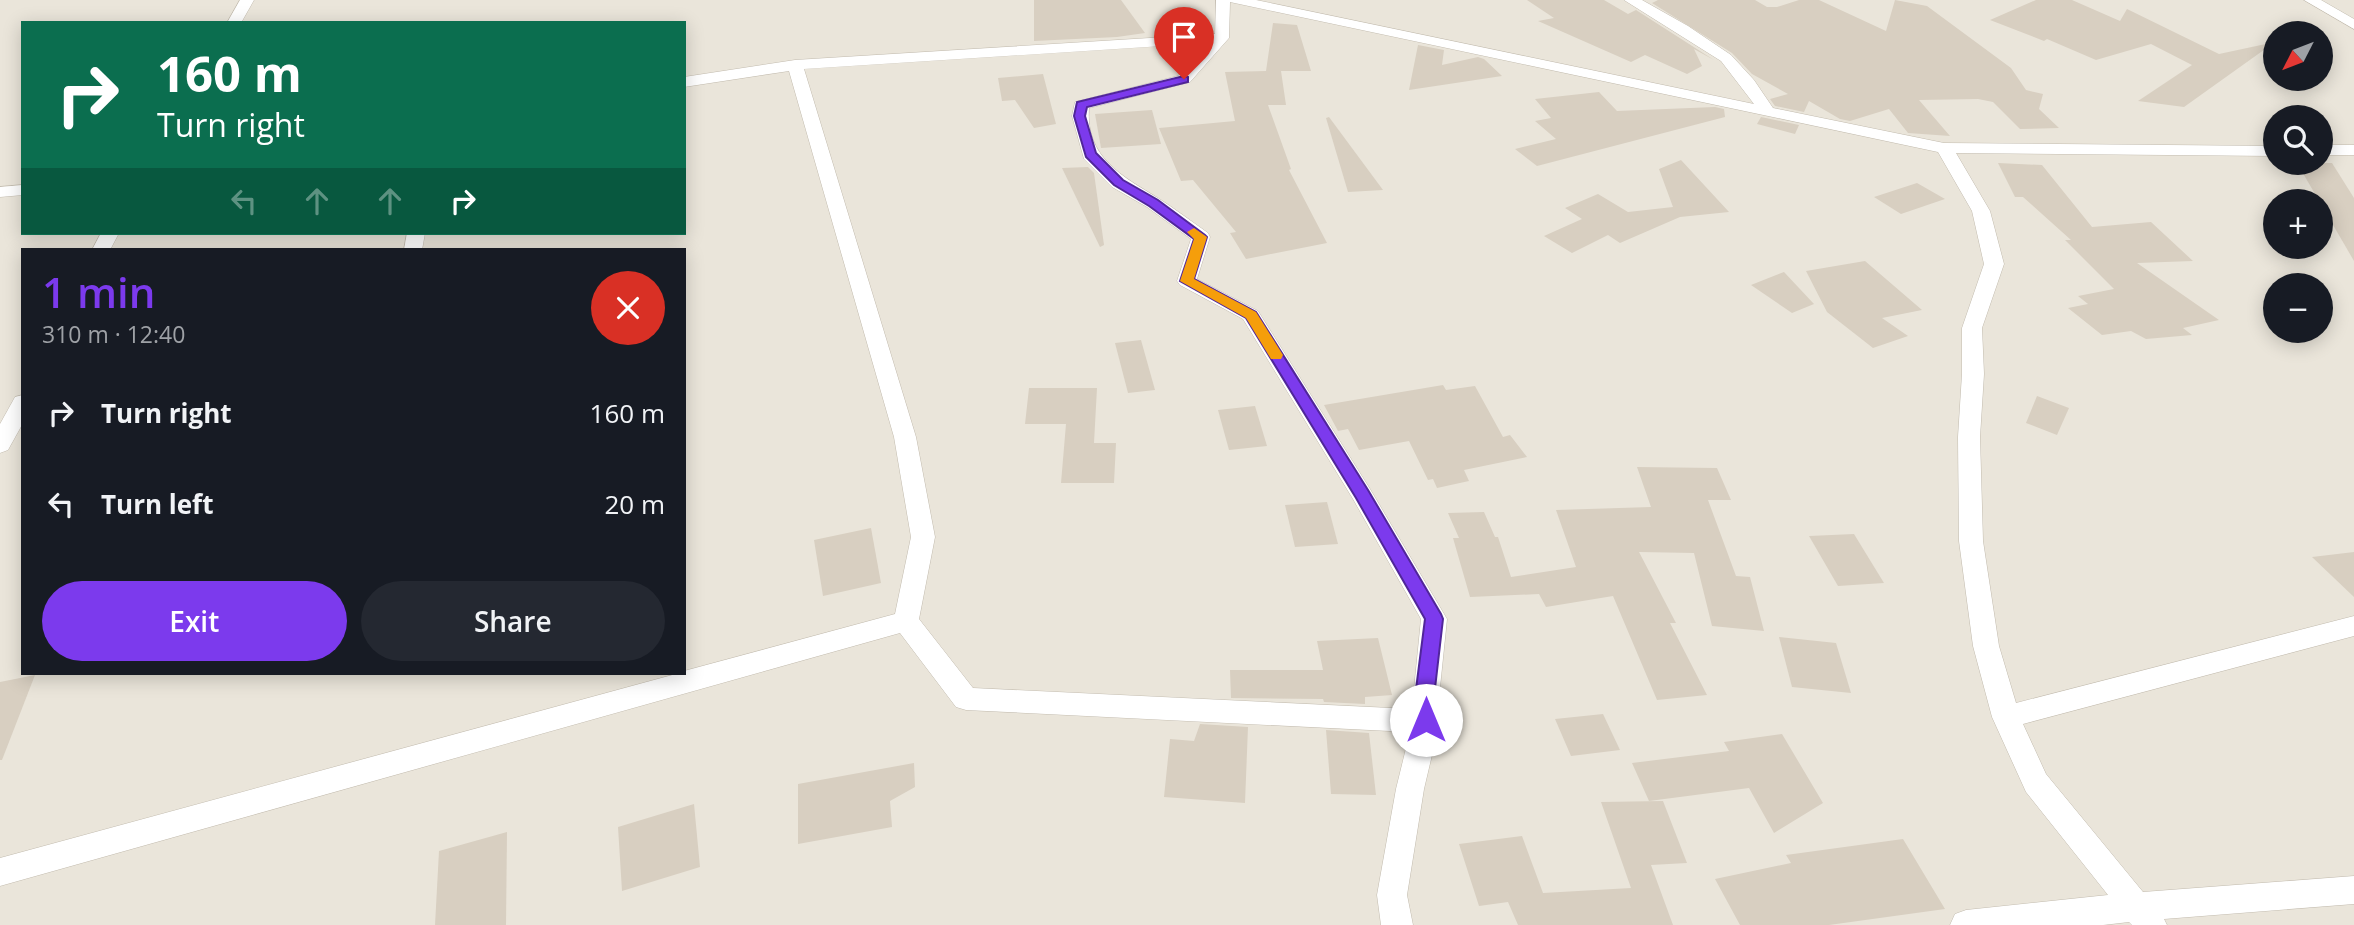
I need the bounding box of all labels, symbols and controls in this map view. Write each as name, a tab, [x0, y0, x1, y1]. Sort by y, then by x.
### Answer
pin	[1154, 7, 1214, 79]
icon: arrive	[1165, 18, 1203, 56]
north arrow	[2263, 21, 2333, 91]
map controls	[2263, 21, 2333, 343]
text: 160 m	[157, 40, 302, 106]
icon: right	[42, 49, 133, 140]
text: Turn right	[157, 103, 305, 146]
button: search	[2263, 105, 2333, 175]
icon: left	[225, 182, 263, 220]
icon: ahead	[298, 182, 336, 220]
icon: ahead	[371, 182, 409, 220]
icon: right	[444, 182, 482, 220]
button: +	[2263, 189, 2333, 259]
text: 1 min	[42, 263, 155, 320]
button: close	[591, 271, 665, 345]
button: −	[2263, 273, 2333, 343]
text: 310 m · 12:40	[42, 318, 185, 350]
icon: right	[42, 394, 80, 432]
text: Turn right	[101, 395, 232, 431]
text: 160 m	[590, 395, 665, 431]
icon: left	[42, 485, 80, 523]
text: Turn left	[101, 486, 213, 522]
text: 20 m	[604, 486, 665, 522]
button: Exit	[42, 581, 347, 661]
button: Share	[361, 581, 665, 661]
position arrow	[1389, 683, 1463, 757]

